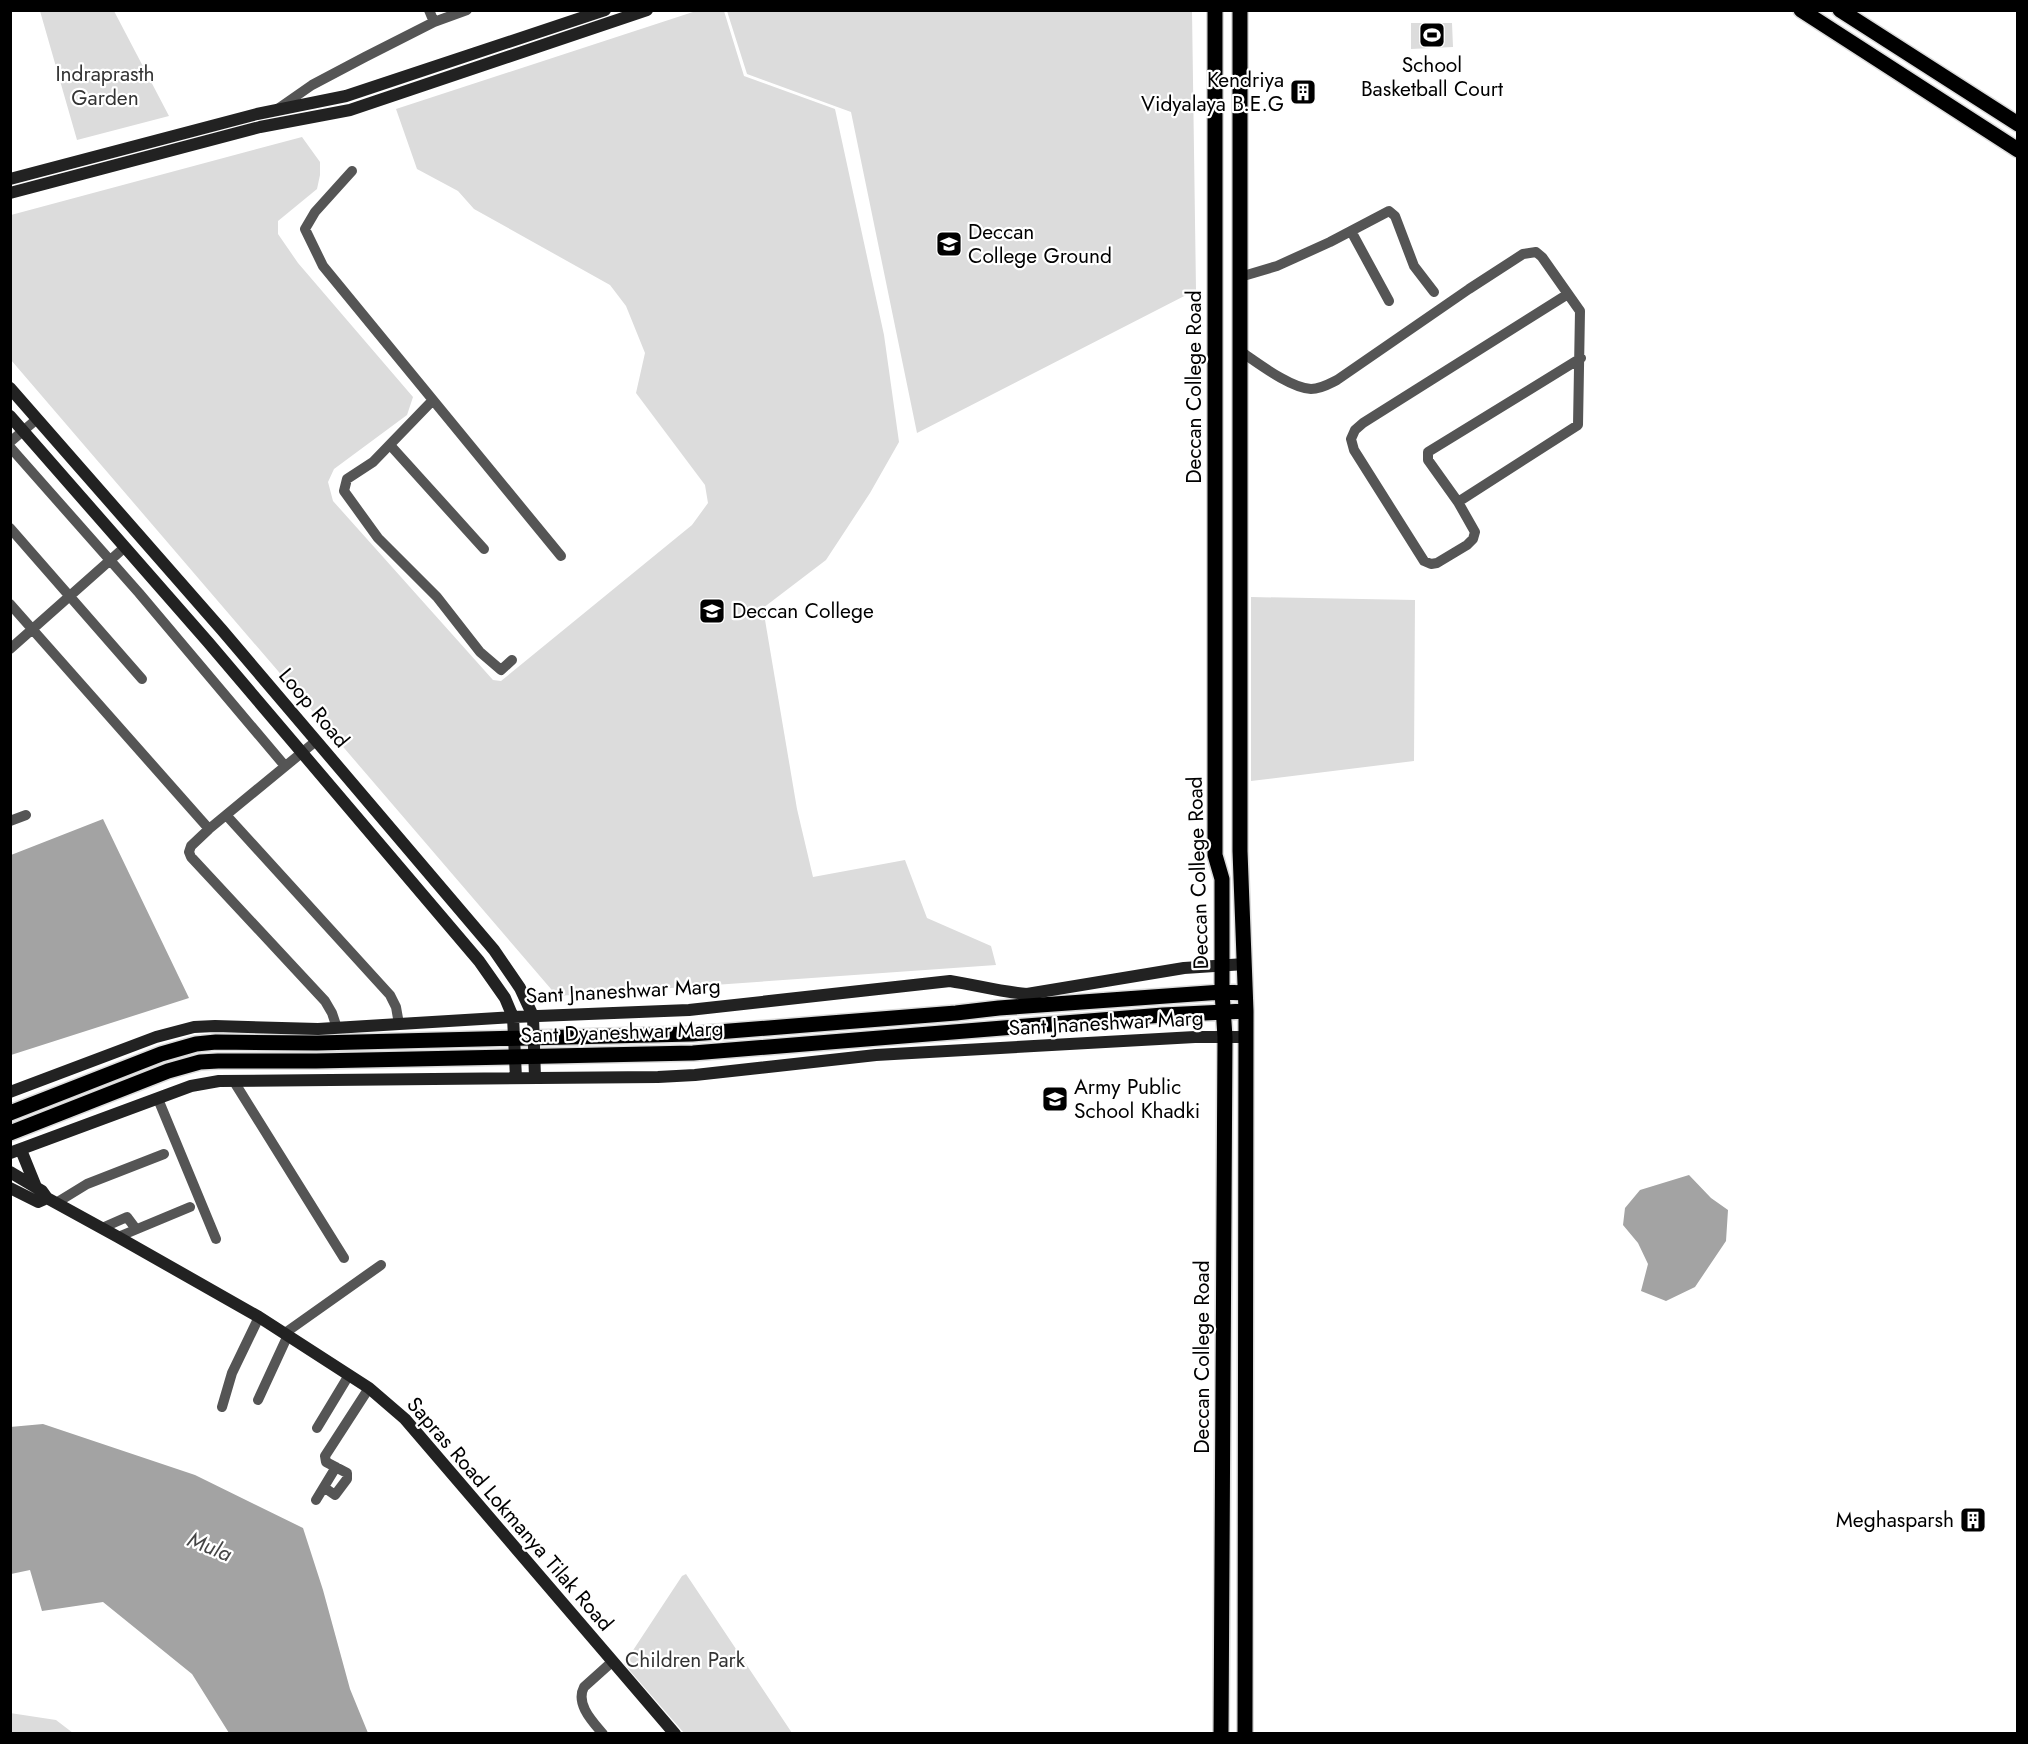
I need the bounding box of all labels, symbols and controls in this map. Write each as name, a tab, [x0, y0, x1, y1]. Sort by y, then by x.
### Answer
sports icon: School Basketball Court	[1417, 20, 1447, 50]
place label: School Basketball Court	[1361, 50, 1503, 104]
park label: Indraprasth Garden	[55, 59, 155, 113]
place label: Kendriya Vidyalaya B.E.G	[1141, 65, 1284, 119]
building icon: Kendriya Vidyalaya B.E.G	[1288, 77, 1318, 107]
place label: Deccan College Ground	[968, 217, 1112, 271]
school or university icon: Deccan College Ground	[934, 229, 964, 259]
street label: Deccan College Road	[1179, 290, 1209, 484]
school or university icon: Deccan College	[697, 596, 727, 626]
place label: Deccan College	[732, 596, 874, 626]
street label: Loop Road	[272, 662, 356, 754]
street label: Deccan College Road	[1180, 776, 1216, 970]
street label: Sant Jnaneshwar Marg	[525, 971, 721, 1011]
street label: Sant Jnaneshwar Marg	[1008, 1003, 1204, 1043]
street label: Sant Dyaneshwar Marg	[520, 1013, 724, 1051]
place label: Army Public School Khadki	[1074, 1072, 1200, 1126]
school or university icon: Army Public School Khadki	[1040, 1084, 1070, 1114]
street label: Deccan College Road	[1187, 1260, 1217, 1454]
street label: Sapras Road Lokmanya Tilak Road	[400, 1390, 620, 1638]
place label: Meghasparsh	[1836, 1505, 1954, 1535]
building icon: Meghasparsh	[1958, 1505, 1988, 1535]
water label: Mula	[183, 1523, 237, 1569]
park label: Children Park	[625, 1645, 746, 1675]

